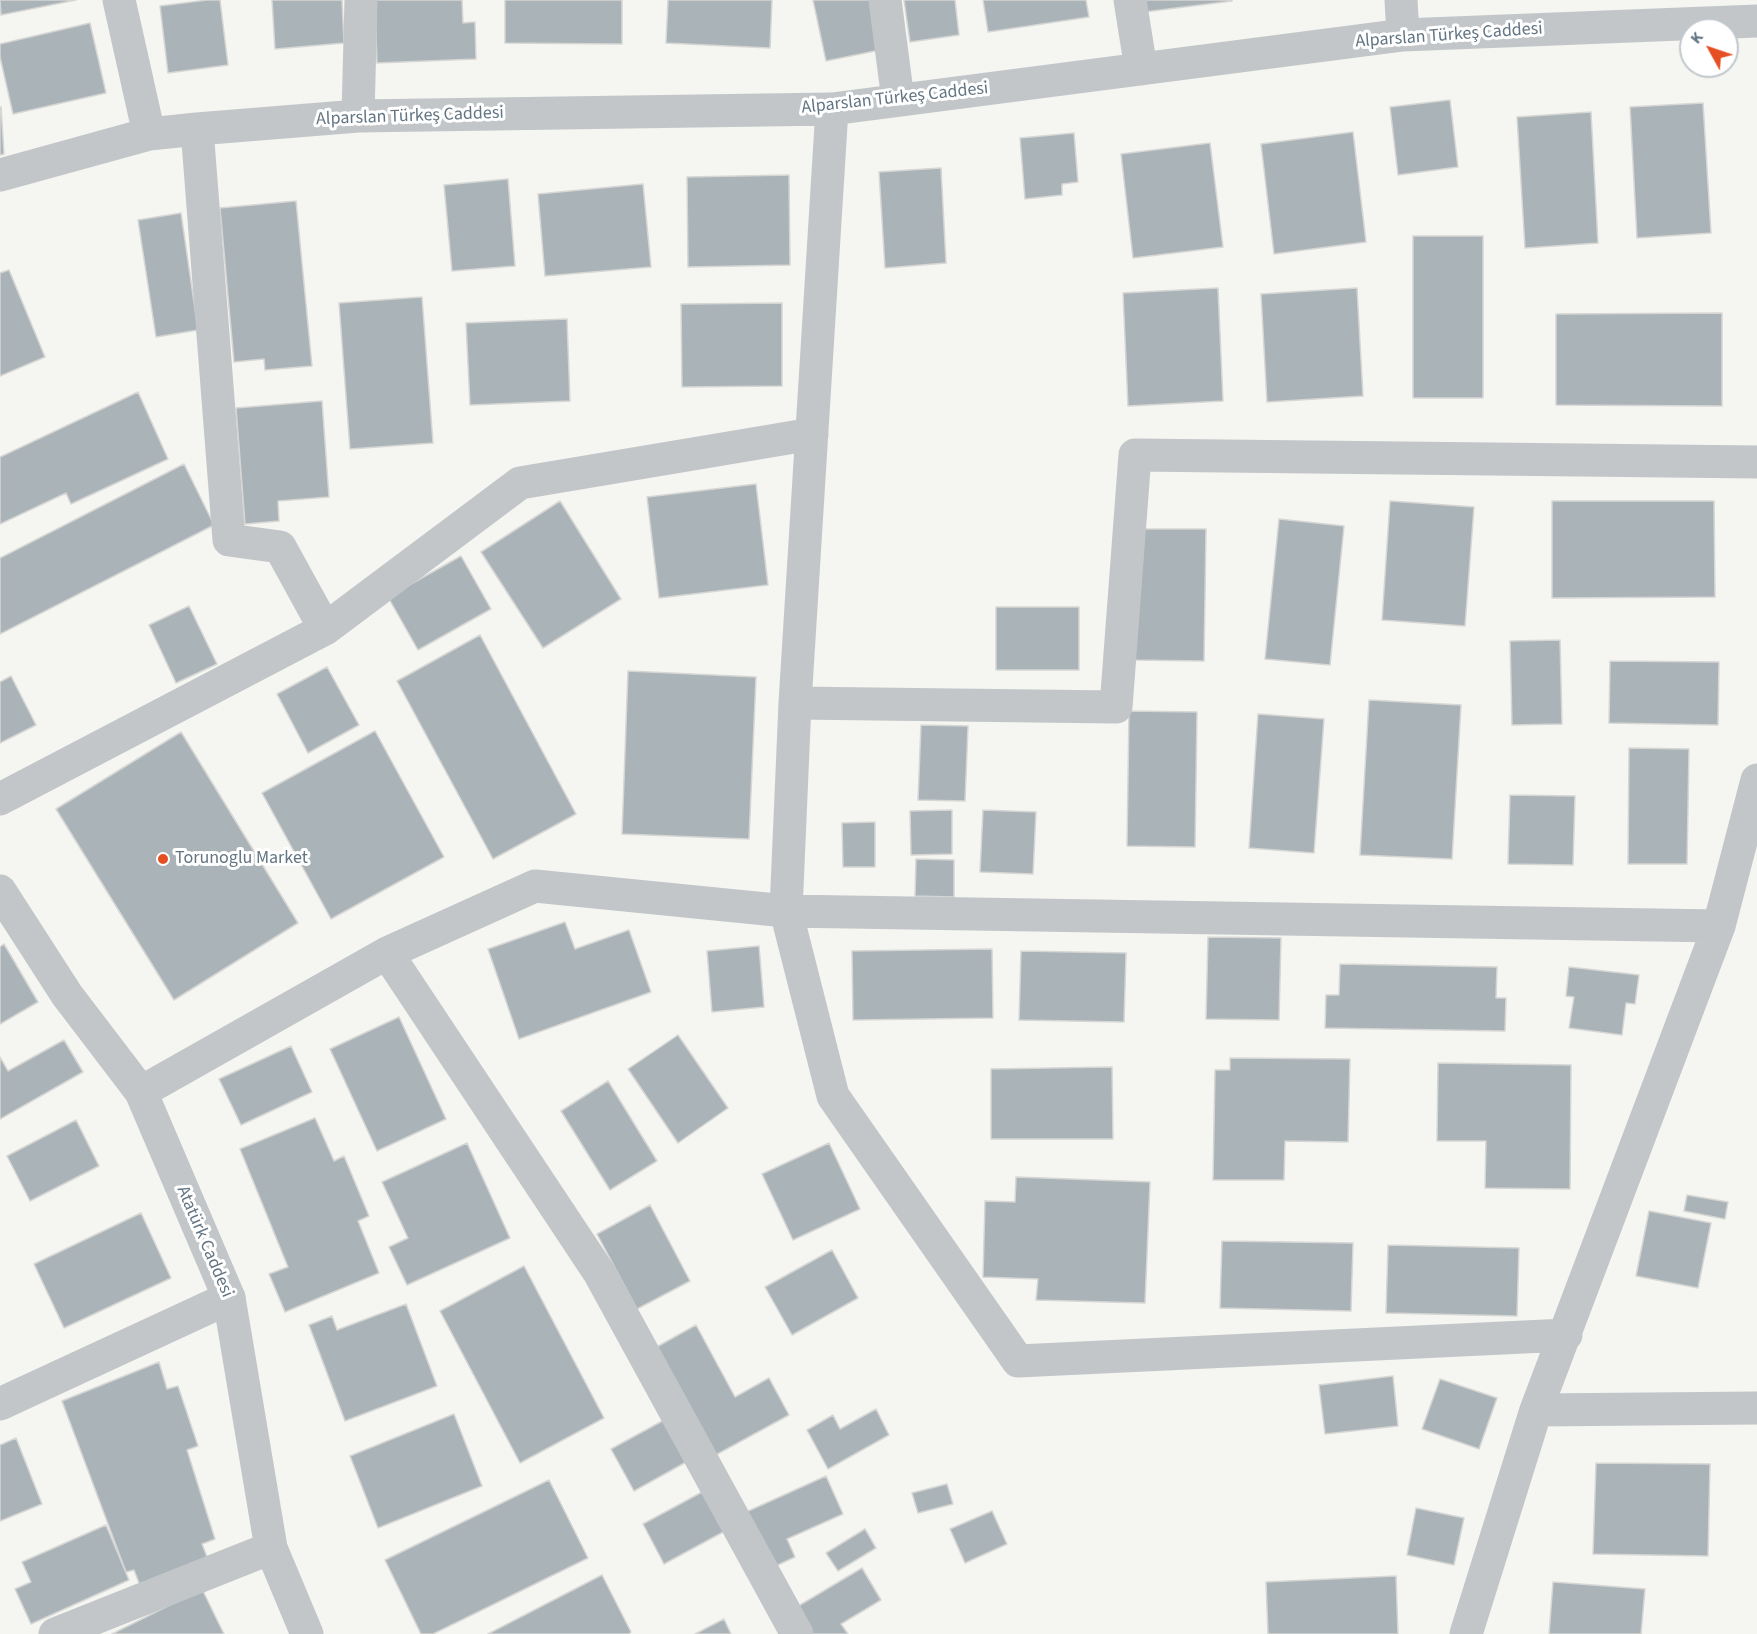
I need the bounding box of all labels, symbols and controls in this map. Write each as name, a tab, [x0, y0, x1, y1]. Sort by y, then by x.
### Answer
north arrow	[1679, 18, 1739, 78]
street label: Alparslan Türkeş Caddesi	[1355, 19, 1543, 53]
text: K	[1685, 27, 1708, 49]
street label: Alparslan Türkeş Caddesi	[801, 78, 989, 120]
street label: Alparslan Türkeş Caddesi	[316, 103, 504, 131]
place label: Torunoglu Market	[175, 848, 308, 870]
marker: Torunoglu Market	[156, 852, 170, 866]
street label: Atatürk Caddesi	[171, 1183, 237, 1301]

